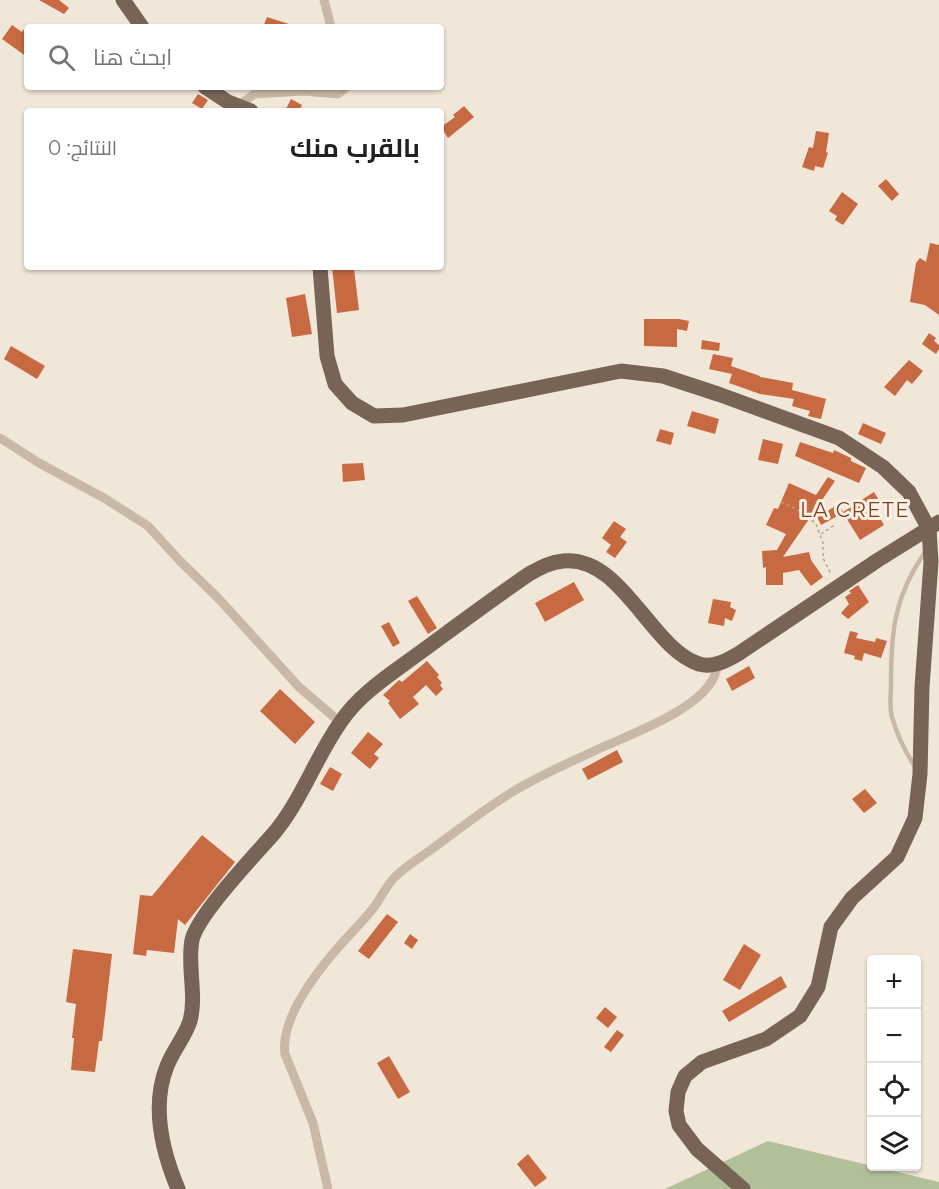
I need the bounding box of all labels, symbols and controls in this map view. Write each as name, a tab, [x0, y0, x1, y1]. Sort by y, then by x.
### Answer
search box	[24, 24, 444, 90]
icon: search	[45, 41, 78, 74]
text: ابحث هنا	[93, 44, 172, 71]
text: بالقرب منك	[290, 132, 420, 164]
text: النتائج: 0	[48, 136, 117, 160]
district label: LA CRETE	[800, 498, 910, 522]
map controls	[867, 955, 921, 1171]
button: +	[867, 955, 921, 1009]
button: −	[867, 1009, 921, 1063]
button: locate	[867, 1063, 921, 1117]
button: layers	[867, 1117, 921, 1171]

